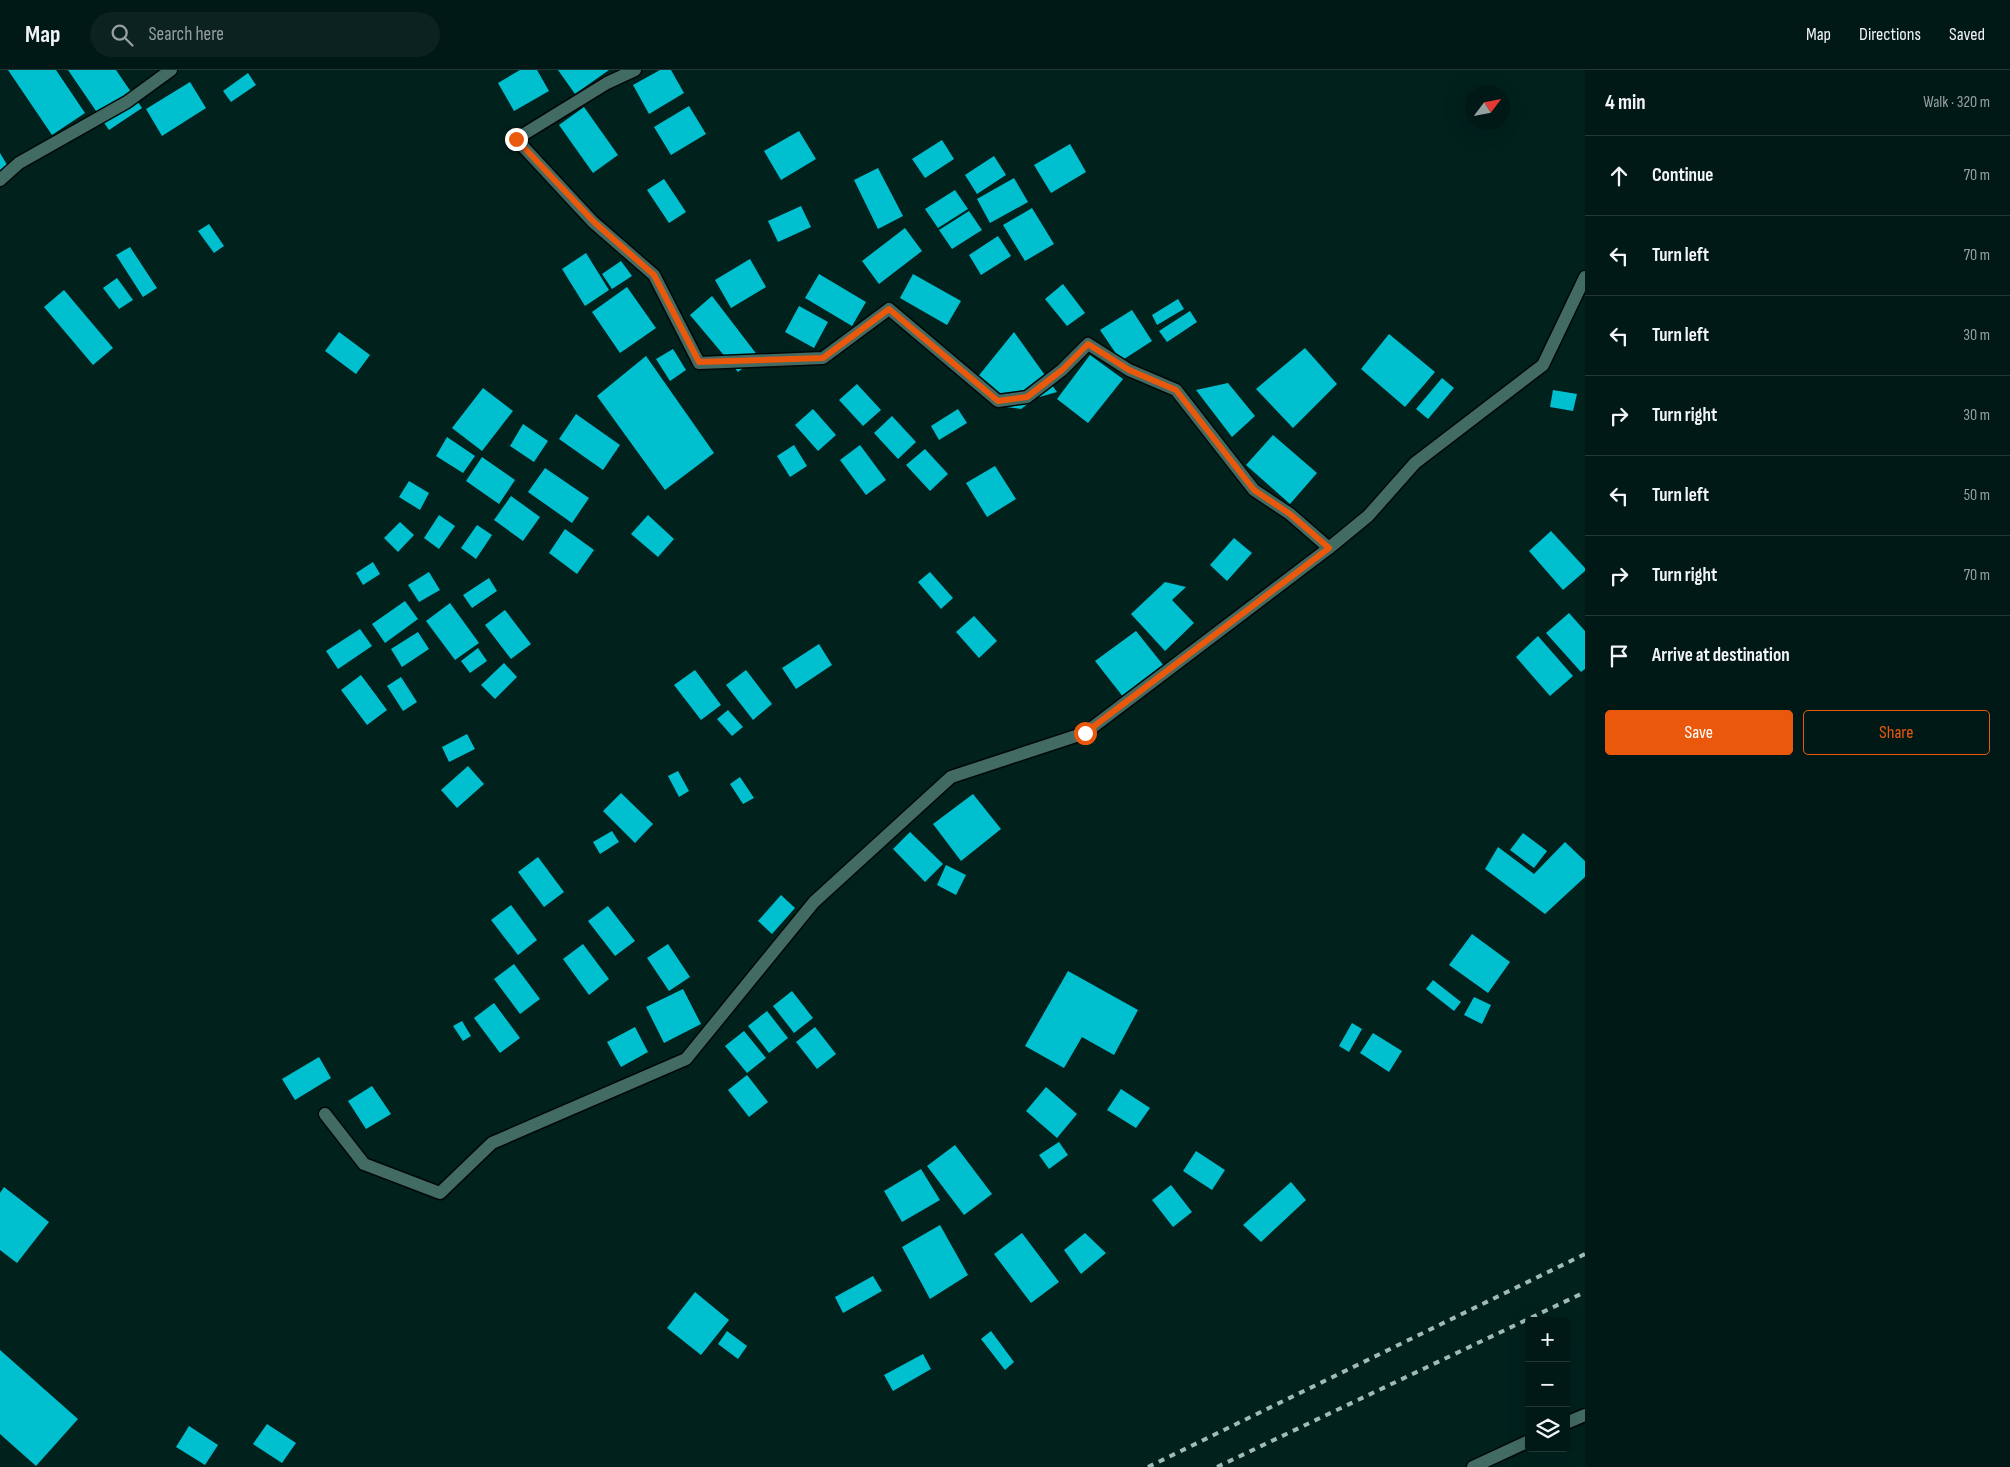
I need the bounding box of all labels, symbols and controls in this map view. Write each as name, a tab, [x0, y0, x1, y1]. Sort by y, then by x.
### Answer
search box	[90, 12, 440, 57]
text: Map	[25, 20, 60, 49]
icon: search	[108, 21, 136, 49]
text: Search here	[148, 23, 224, 46]
text: Map	[1806, 24, 1831, 45]
text: Directions	[1859, 24, 1921, 45]
text: Saved	[1949, 24, 1985, 45]
north arrow	[1465, 85, 1510, 130]
text: 4 min	[1605, 90, 1646, 115]
text: Walk · 320 m	[1923, 93, 1990, 112]
route end	[505, 128, 528, 151]
icon: ahead	[1605, 162, 1633, 190]
text: Continue	[1652, 164, 1713, 187]
text: 70 m	[1964, 166, 1990, 185]
icon: left	[1605, 242, 1633, 270]
text: Turn left	[1652, 244, 1709, 267]
text: 70 m	[1964, 246, 1990, 265]
icon: left	[1605, 322, 1633, 350]
text: Turn left	[1652, 324, 1709, 347]
text: 30 m	[1963, 326, 1990, 345]
icon: right	[1605, 402, 1633, 430]
text: Turn right	[1652, 404, 1717, 427]
text: 30 m	[1963, 406, 1990, 425]
icon: left	[1605, 482, 1633, 510]
text: Turn left	[1652, 484, 1709, 507]
text: 50 m	[1964, 486, 1990, 505]
icon: right	[1605, 562, 1633, 590]
text: Turn right	[1652, 564, 1717, 587]
text: 70 m	[1964, 566, 1990, 585]
icon: arrive	[1605, 642, 1633, 670]
text: Arrive at destination	[1652, 644, 1790, 667]
button: Save	[1605, 710, 1793, 755]
button: Share	[1803, 710, 1990, 755]
route start	[1074, 722, 1097, 745]
map controls	[1525, 1317, 1570, 1452]
button: +	[1525, 1317, 1570, 1362]
button: −	[1525, 1362, 1570, 1407]
button: layers	[1525, 1407, 1570, 1452]

